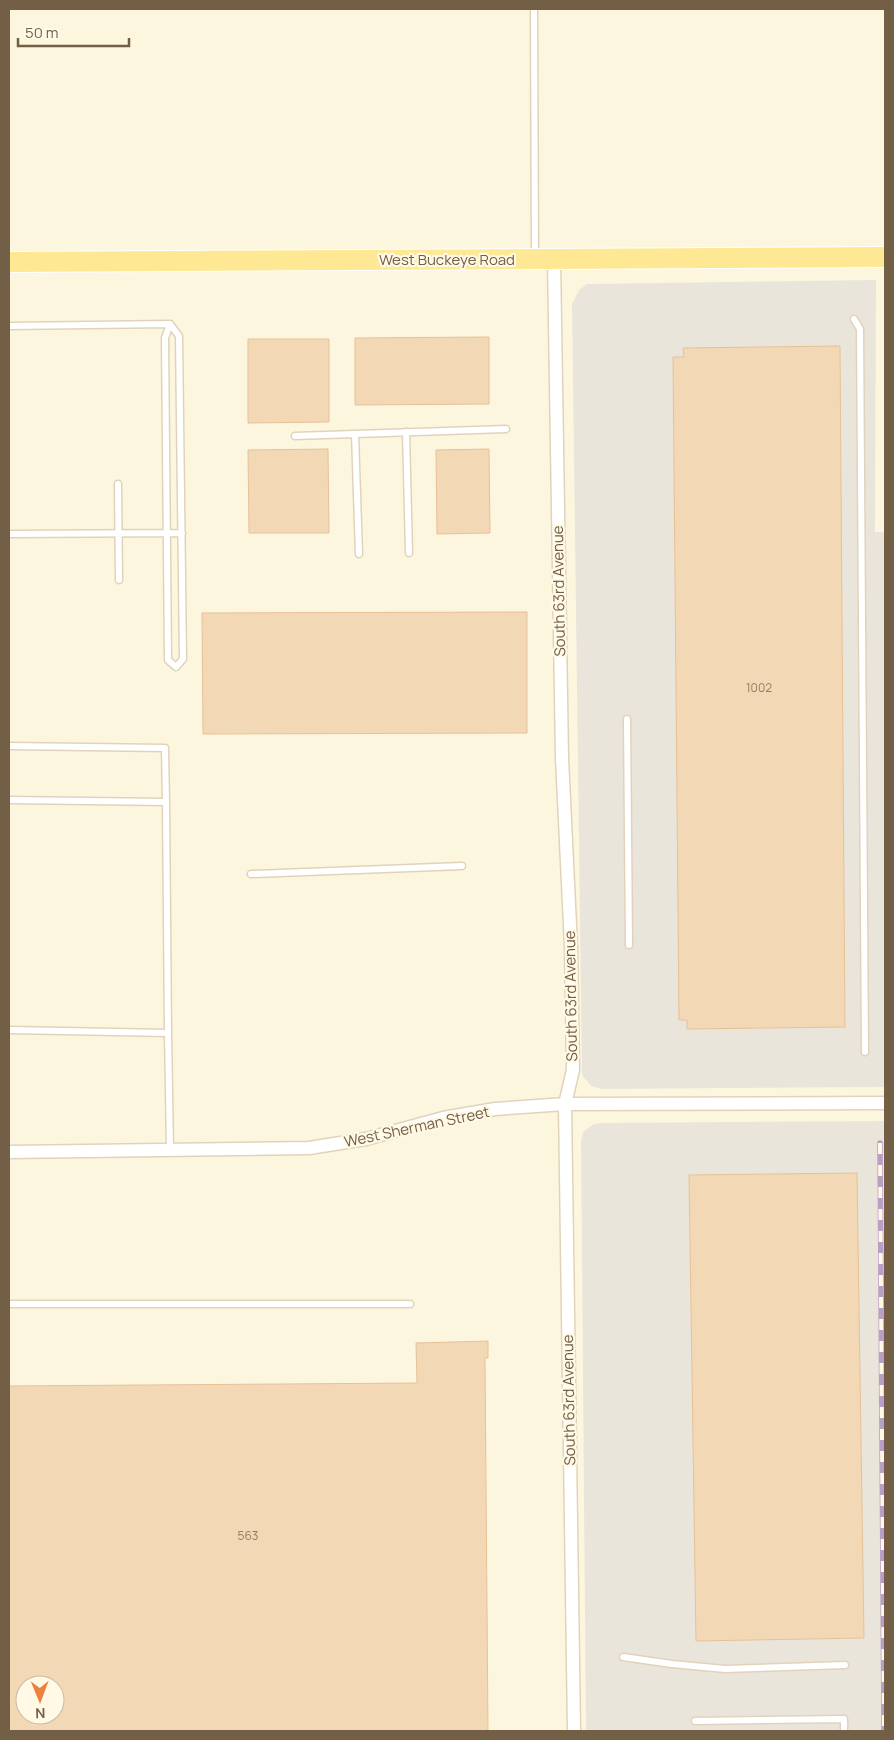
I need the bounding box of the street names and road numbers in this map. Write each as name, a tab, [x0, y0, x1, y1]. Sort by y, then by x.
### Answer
street label: West Buckeye Road	[379, 249, 515, 270]
street label: South 63rd Avenue	[547, 525, 570, 657]
street label: South 63rd Avenue	[559, 930, 582, 1062]
street label: West Sherman Street	[342, 1101, 492, 1152]
street label: South 63rd Avenue	[557, 1334, 580, 1466]

